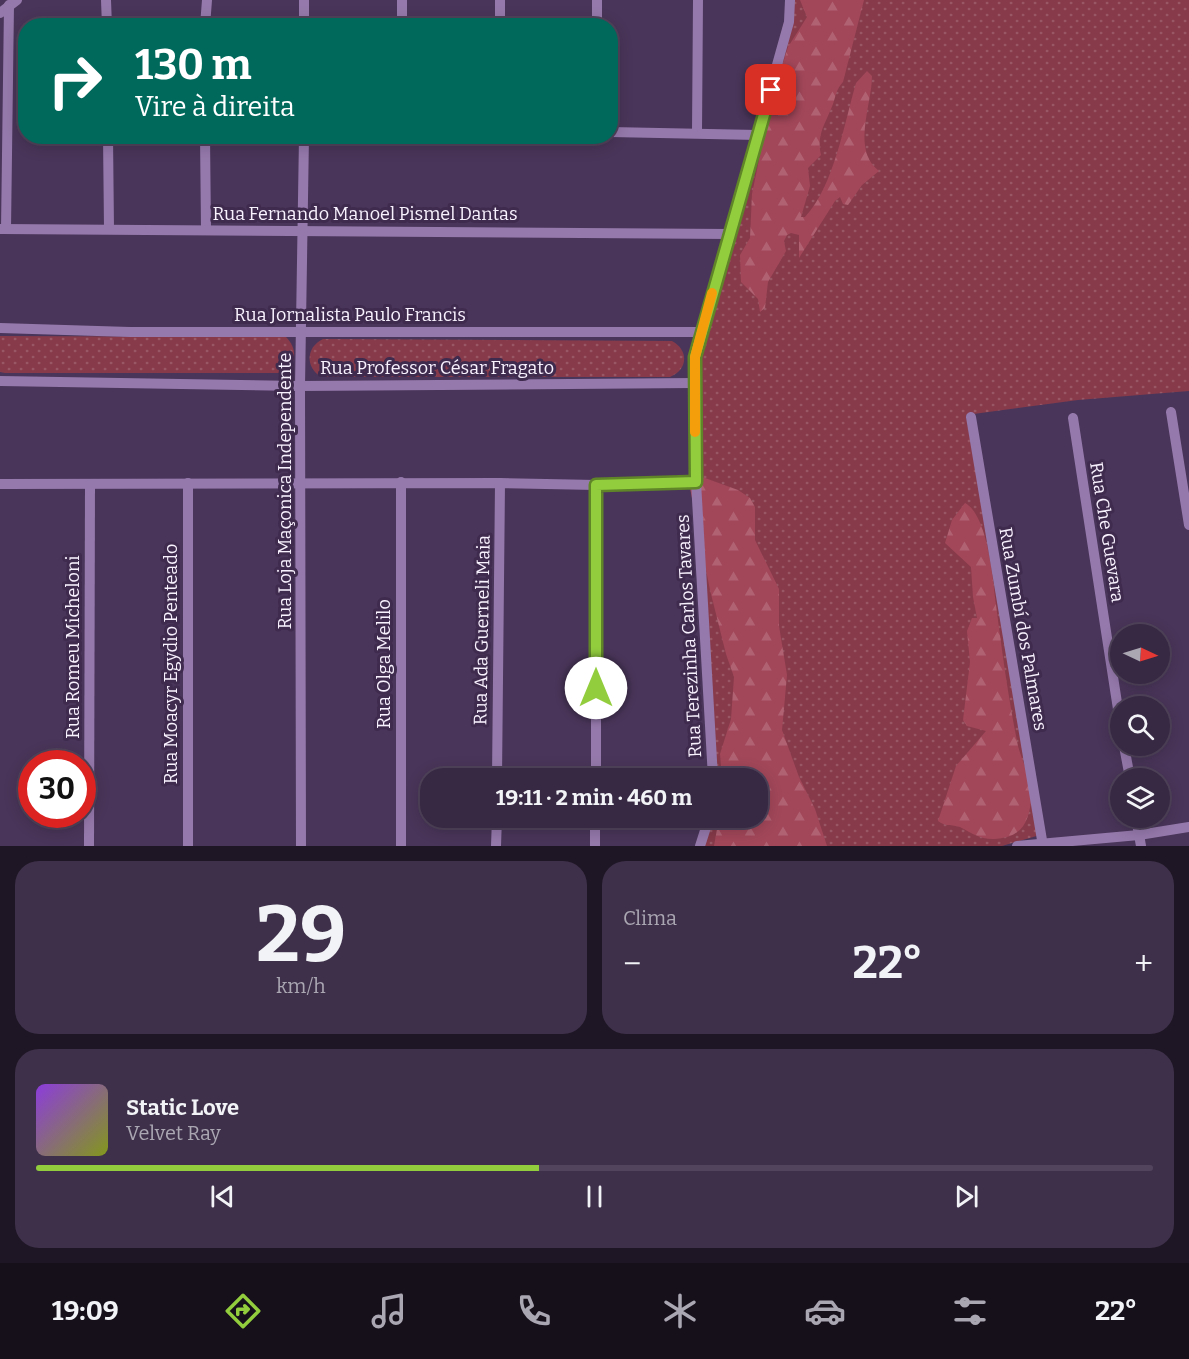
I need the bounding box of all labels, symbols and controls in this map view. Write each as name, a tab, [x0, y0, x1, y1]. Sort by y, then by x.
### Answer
text: 130 m	[135, 40, 252, 90]
icon: right	[36, 42, 114, 120]
pin	[745, 64, 796, 115]
icon: arrive	[754, 73, 787, 106]
text: Vire à direita	[135, 91, 295, 123]
street label: Rua Fernando Manoel Pismel Dantas	[212, 203, 518, 225]
street label: Rua Jornalista Paulo Francis	[234, 304, 466, 326]
street label: Rua Loja Maçonica Independente	[274, 353, 296, 629]
street label: Rua Professor César Fragato	[320, 357, 554, 379]
street label: Rua Che Guevara	[1085, 460, 1129, 604]
street label: Rua Terezinha Carlos Tavares	[672, 514, 706, 758]
street label: Rua Zumbí dos Palmares	[994, 526, 1052, 732]
street label: Rua Ada Guerneli Maia	[469, 535, 495, 725]
street label: Rua Moacyr Egydio Penteado	[160, 544, 182, 784]
street label: Rua Romeu Micheloni	[62, 555, 84, 739]
street label: Rua Olga Melilo	[373, 599, 395, 729]
north arrow	[1110, 624, 1170, 684]
map controls	[1110, 624, 1170, 828]
position arrow	[564, 656, 628, 720]
button: search	[1110, 696, 1170, 756]
speed limit sign: 30	[18, 750, 96, 828]
button: layers	[1110, 768, 1170, 828]
text: 19:11 · 2 min · 460 m	[496, 784, 692, 811]
text: 29	[256, 888, 346, 982]
text: Clima	[623, 906, 677, 930]
text: 22°	[852, 936, 923, 990]
text: −	[623, 944, 641, 984]
text: +	[1134, 944, 1153, 984]
text: km/h	[276, 974, 326, 998]
text: Static Love	[126, 1094, 239, 1121]
text: Velvet Ray	[126, 1121, 221, 1145]
icon: previous	[206, 1180, 239, 1213]
icon: pause	[578, 1180, 611, 1213]
icon: next	[950, 1180, 983, 1213]
icon: directions	[222, 1290, 264, 1332]
icon: music	[368, 1290, 410, 1332]
icon: phone	[513, 1290, 555, 1332]
icon: climate	[659, 1290, 701, 1332]
icon: car	[804, 1290, 846, 1332]
icon: filters	[949, 1290, 991, 1332]
text: 19:09	[52, 1295, 119, 1327]
text: 22°	[1095, 1295, 1137, 1327]

